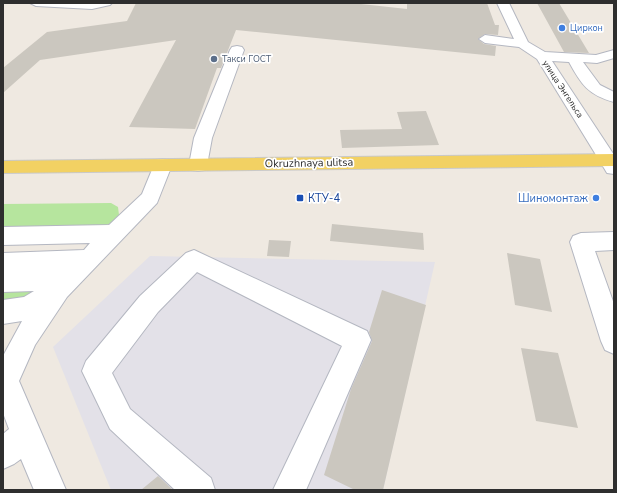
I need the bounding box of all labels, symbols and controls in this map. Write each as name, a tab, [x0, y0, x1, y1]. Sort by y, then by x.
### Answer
place label: Циркон	[570, 22, 603, 34]
marker: Циркон	[557, 23, 567, 33]
place label: Такси ГОСТ	[222, 53, 272, 65]
marker: Такси ГОСТ	[209, 54, 219, 64]
street label: улица Энгельса	[540, 58, 586, 120]
street label: Okruzhnaya ulitsa	[265, 155, 354, 171]
place label: КТУ-4	[308, 191, 340, 206]
place label: Шиномонтаж	[518, 191, 588, 206]
marker: КТУ-4	[295, 193, 305, 203]
marker: Шиномонтаж	[591, 193, 601, 203]

